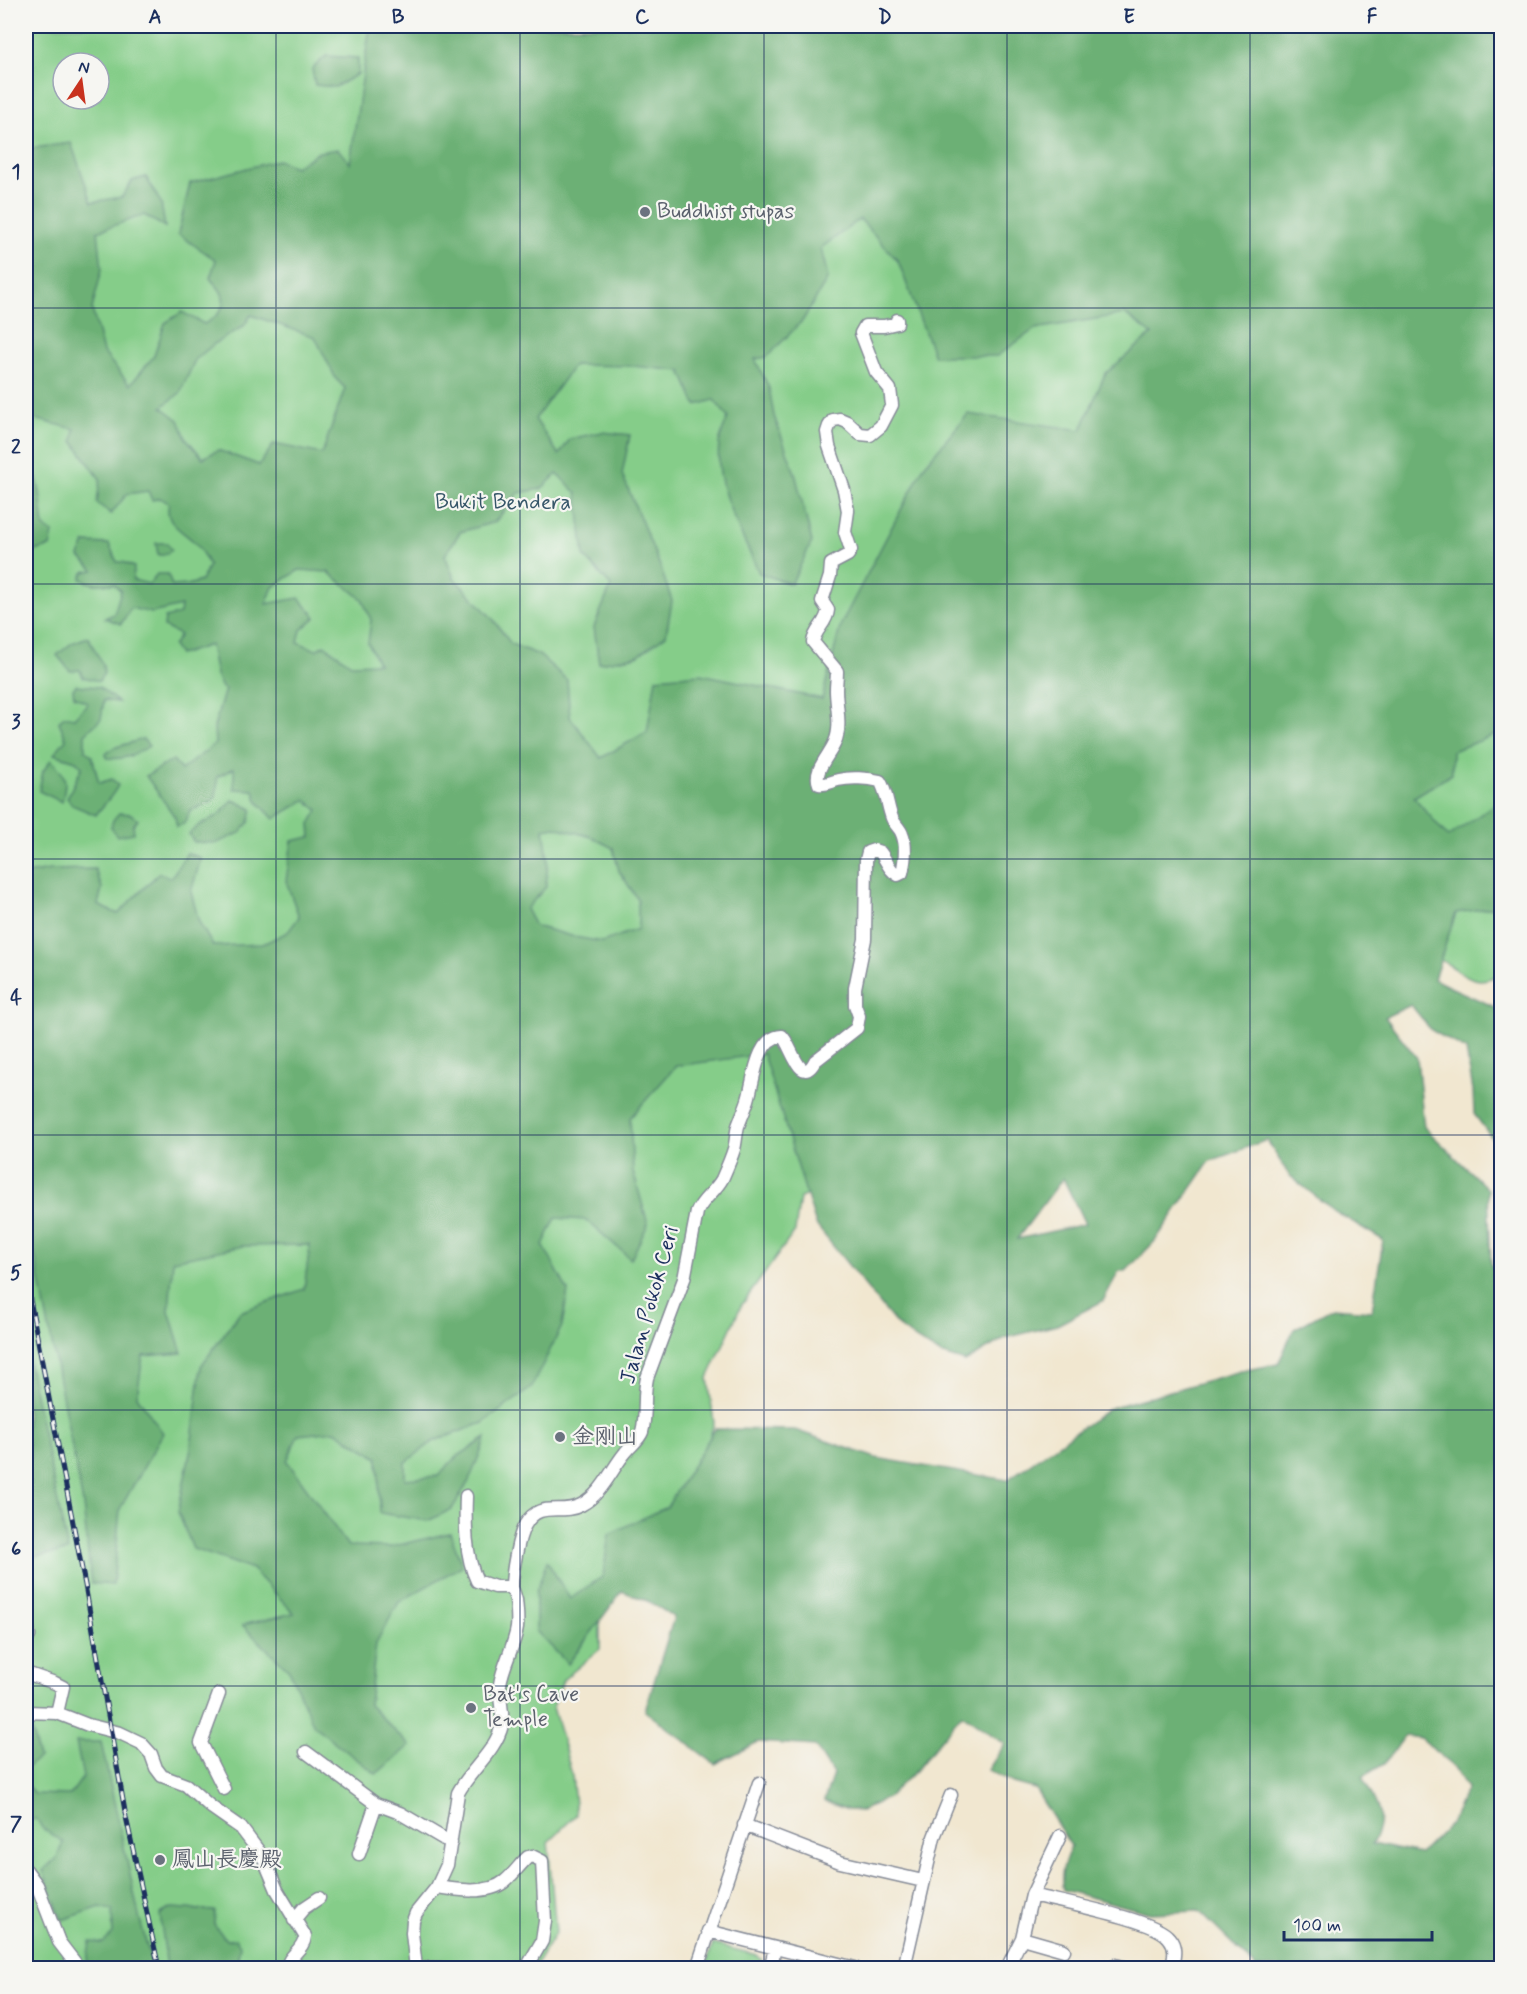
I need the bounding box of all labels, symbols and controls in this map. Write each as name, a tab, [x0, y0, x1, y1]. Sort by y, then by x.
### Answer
text: A	[148, 4, 162, 31]
text: B	[392, 4, 405, 31]
text: C	[635, 4, 650, 31]
text: D	[878, 4, 892, 31]
text: E	[1123, 4, 1135, 31]
text: F	[1367, 4, 1378, 31]
north arrow	[51, 51, 111, 111]
text: N	[76, 56, 92, 79]
text: 1	[12, 159, 20, 186]
place label: Buddhist stupas	[657, 198, 794, 226]
marker: Buddhist stupas	[638, 205, 652, 219]
text: 2	[11, 434, 21, 461]
park label: Bukit Bendera	[435, 489, 571, 517]
text: 3	[11, 709, 21, 736]
text: 4	[10, 985, 22, 1012]
street label: Jalan Pokok Ceri	[614, 1223, 686, 1387]
text: 5	[10, 1260, 22, 1287]
place label: 金刚山	[572, 1423, 638, 1451]
marker: 金刚山	[553, 1430, 567, 1444]
text: 6	[11, 1536, 21, 1563]
place label: Bat's Cave Temple	[483, 1681, 579, 1734]
marker: Bat's Cave Temple	[464, 1701, 478, 1715]
text: 7	[10, 1811, 22, 1838]
place label: 鳳山長慶殿	[172, 1846, 282, 1874]
marker: 鳳山長慶殿	[153, 1853, 167, 1867]
scale bar	[1284, 1904, 1432, 1942]
text: 100 m	[1293, 1914, 1341, 1938]

